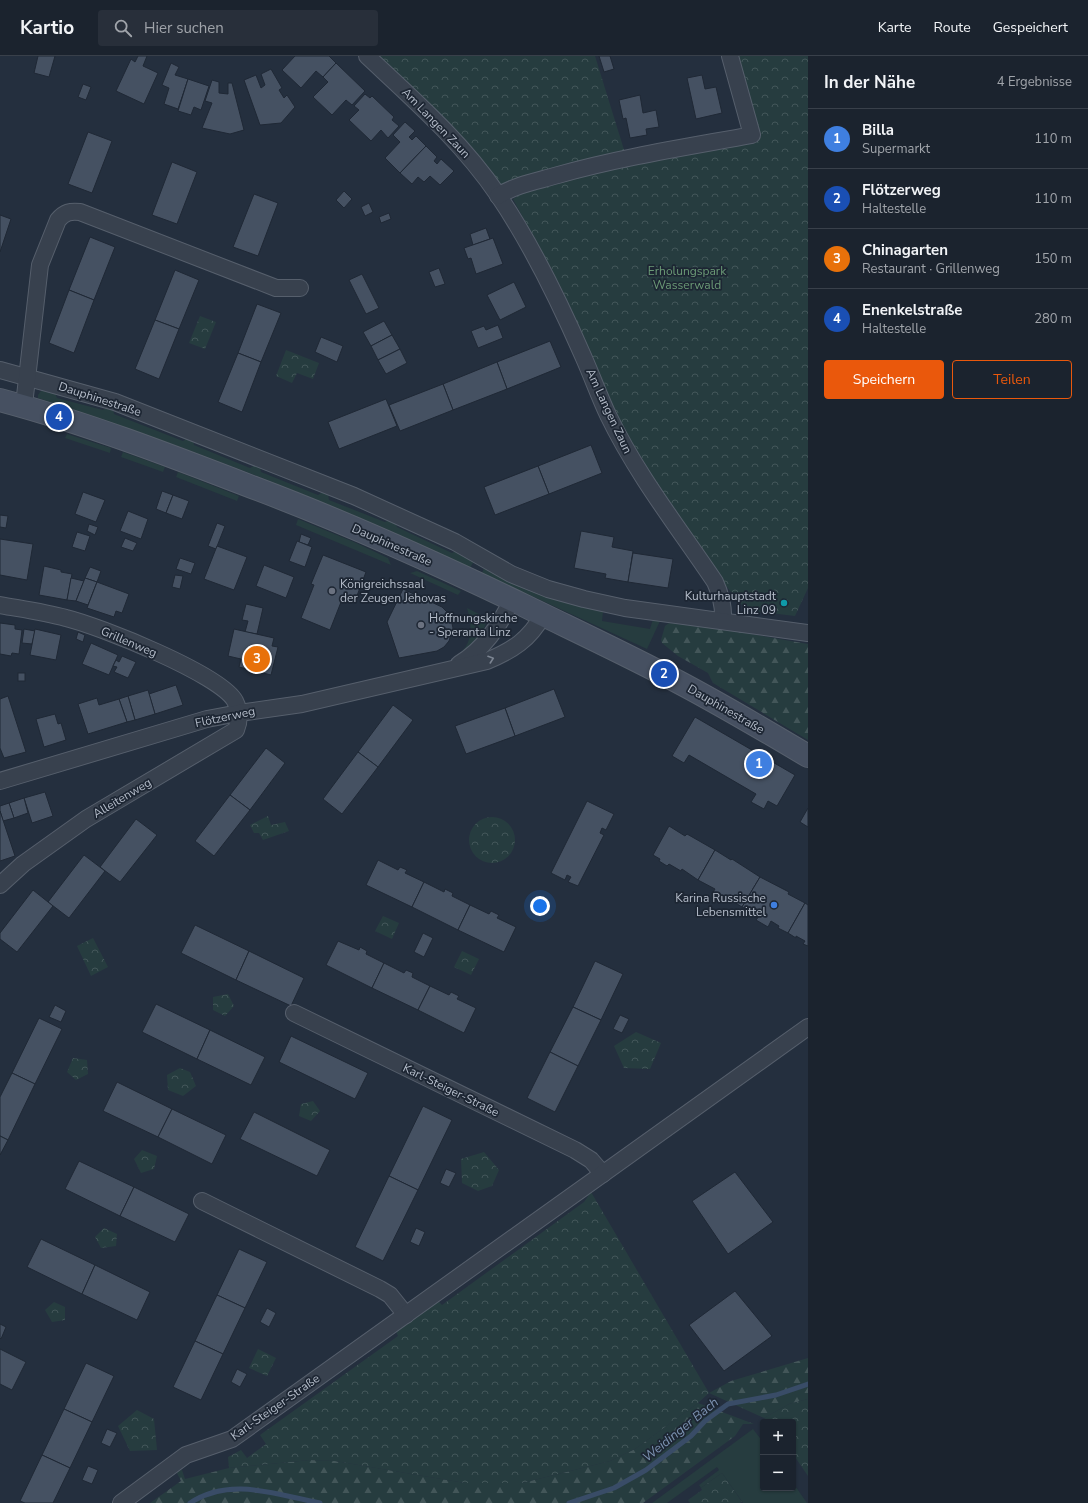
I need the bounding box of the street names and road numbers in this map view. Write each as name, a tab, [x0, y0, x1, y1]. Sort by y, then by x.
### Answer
street label: Am Langen Zaun	[398, 84, 474, 162]
street label: Am Langen Zaun	[582, 366, 636, 456]
street label: Dauphinestraße	[57, 378, 143, 420]
street label: Dauphinestraße	[349, 520, 435, 570]
street label: Grillenweg	[99, 623, 159, 661]
street label: Dauphinestraße	[685, 681, 767, 737]
street label: Flötzerweg	[194, 703, 256, 731]
street label: Alleitenweg	[90, 774, 154, 822]
street label: Karl-Steiger-Straße	[400, 1060, 502, 1120]
street label: Karl-Steiger-Straße	[227, 1370, 323, 1444]

